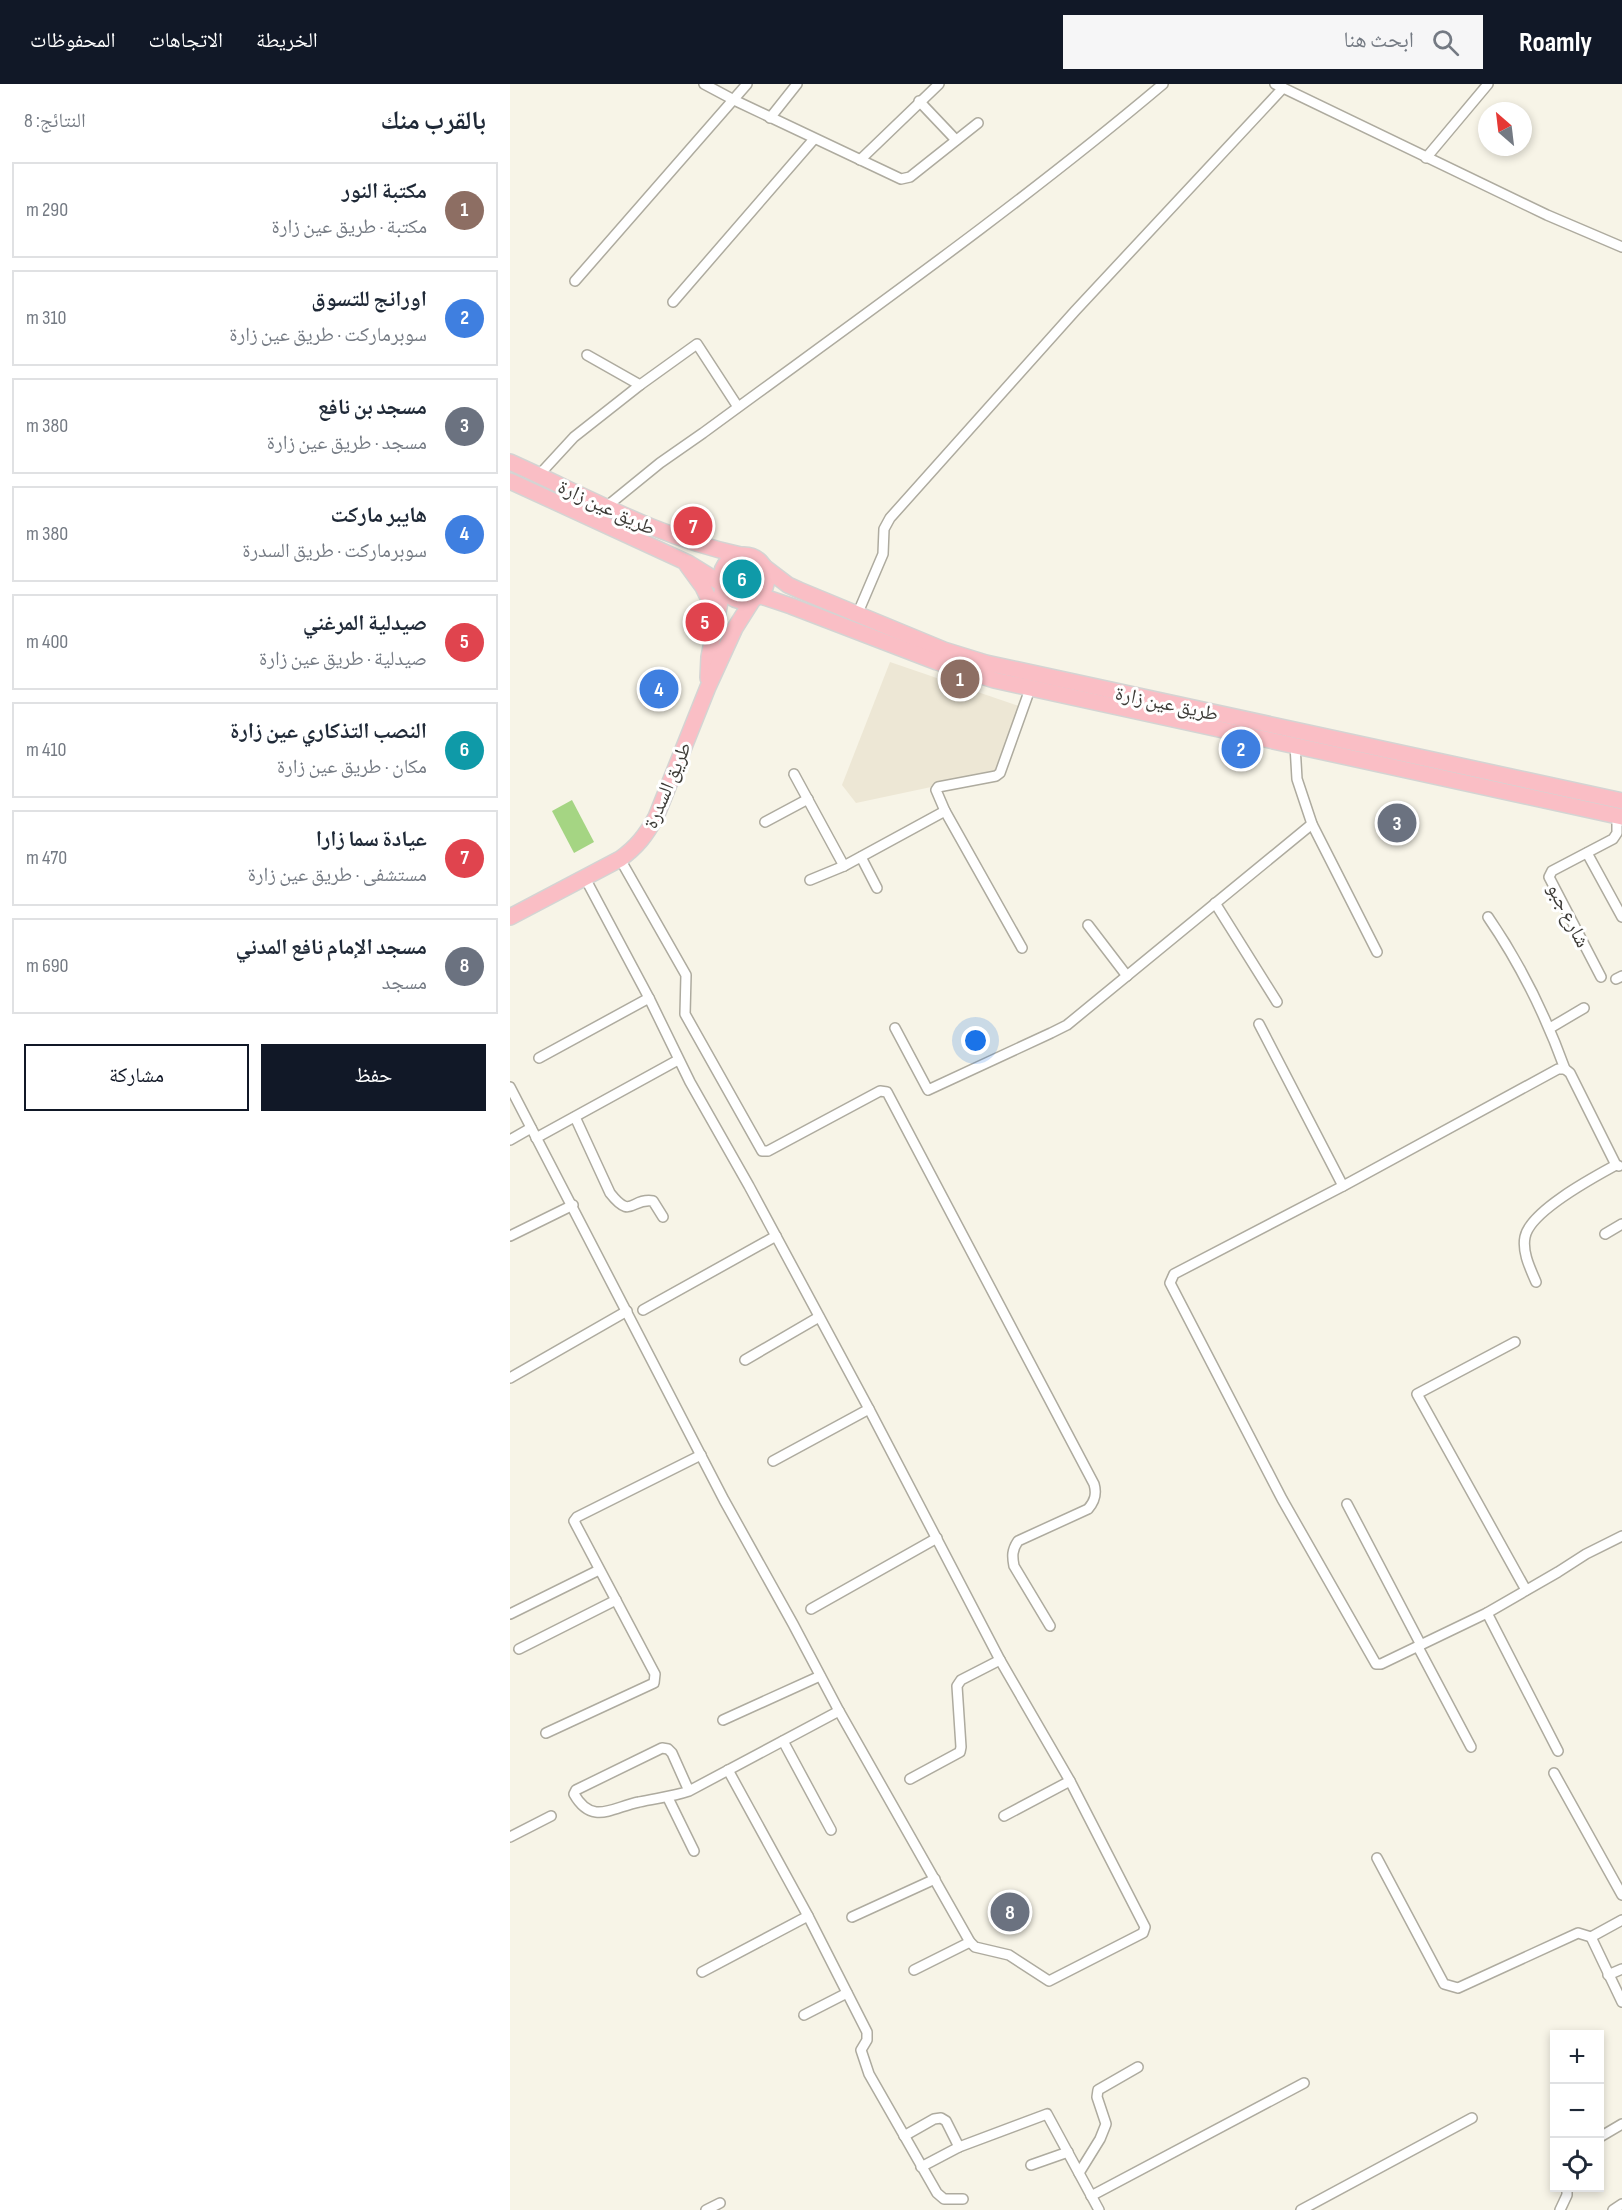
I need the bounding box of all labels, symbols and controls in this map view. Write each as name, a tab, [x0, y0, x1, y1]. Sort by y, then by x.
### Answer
search box	[1063, 15, 1483, 69]
icon: search	[1429, 26, 1462, 59]
text: Roamly	[1519, 26, 1592, 59]
text: ابحث هنا	[1343, 27, 1414, 54]
text: المحفوظات	[30, 28, 115, 53]
text: الاتجاهات	[148, 28, 223, 53]
text: الخريطة	[256, 28, 318, 53]
north arrow	[1478, 102, 1532, 156]
text: بالقرب منك	[380, 106, 486, 137]
text: النتائج: 8	[24, 109, 86, 133]
text: مكتبة النور	[342, 178, 427, 205]
text: 290 m	[26, 198, 68, 222]
text: 1	[461, 198, 468, 222]
text: مكتبة · طريق عين زارة	[272, 215, 427, 239]
text: اورانج للتسوق	[311, 286, 427, 313]
text: 310 m	[26, 306, 66, 330]
text: 2	[460, 306, 469, 330]
text: سوبرماركت · طريق عين زارة	[229, 323, 427, 347]
text: مسجد بن نافع	[318, 394, 427, 421]
text: 380 m	[26, 414, 68, 438]
text: 3	[460, 414, 469, 438]
text: مسجد · طريق عين زارة	[267, 431, 427, 455]
street label: طريق عين زارة	[554, 475, 659, 541]
text: هايبر ماركت	[330, 502, 427, 529]
pin: 7	[674, 504, 712, 548]
text: 380 m	[26, 522, 68, 546]
text: 4	[460, 522, 469, 546]
text: سوبرماركت · طريق السدرة	[242, 539, 427, 563]
pin: 6	[722, 556, 762, 602]
pin: 5	[686, 600, 724, 644]
text: صيدلية المرغني	[303, 610, 427, 637]
text: 400 m	[26, 630, 68, 654]
text: 5	[460, 630, 469, 654]
text: صيدلية · طريق عين زارة	[259, 647, 427, 671]
pin: 1	[940, 656, 980, 702]
pin: 4	[640, 666, 678, 712]
street label: طريق عين زارة	[1113, 681, 1220, 727]
text: النصب التذكاري عين زارة	[230, 718, 427, 745]
pin: 2	[1222, 726, 1260, 772]
text: 410 m	[26, 738, 66, 762]
text: 6	[460, 738, 469, 762]
street label: طريق السدرة	[639, 738, 697, 832]
text: مكان · طريق عين زارة	[277, 755, 427, 779]
pin: 3	[1378, 800, 1416, 846]
text: عيادة سما زارا	[316, 826, 427, 853]
text: 470 m	[26, 846, 67, 870]
text: 7	[460, 846, 469, 870]
text: مستشفى · طريق عين زارة	[248, 863, 427, 887]
street label: شارع جبو	[1542, 879, 1594, 952]
text: مسجد الإمام نافع المدني	[236, 934, 427, 961]
text: 690 m	[26, 954, 68, 978]
text: 8	[460, 954, 469, 978]
text: مسجد	[382, 971, 427, 995]
your location	[961, 1026, 990, 1055]
button: مشاركة	[24, 1044, 249, 1111]
button: حفظ	[261, 1044, 486, 1111]
pin: 8	[990, 1890, 1030, 1934]
map controls	[1550, 2030, 1604, 2192]
button: +	[1550, 2030, 1604, 2084]
button: −	[1550, 2084, 1604, 2138]
button: locate	[1550, 2138, 1604, 2192]

